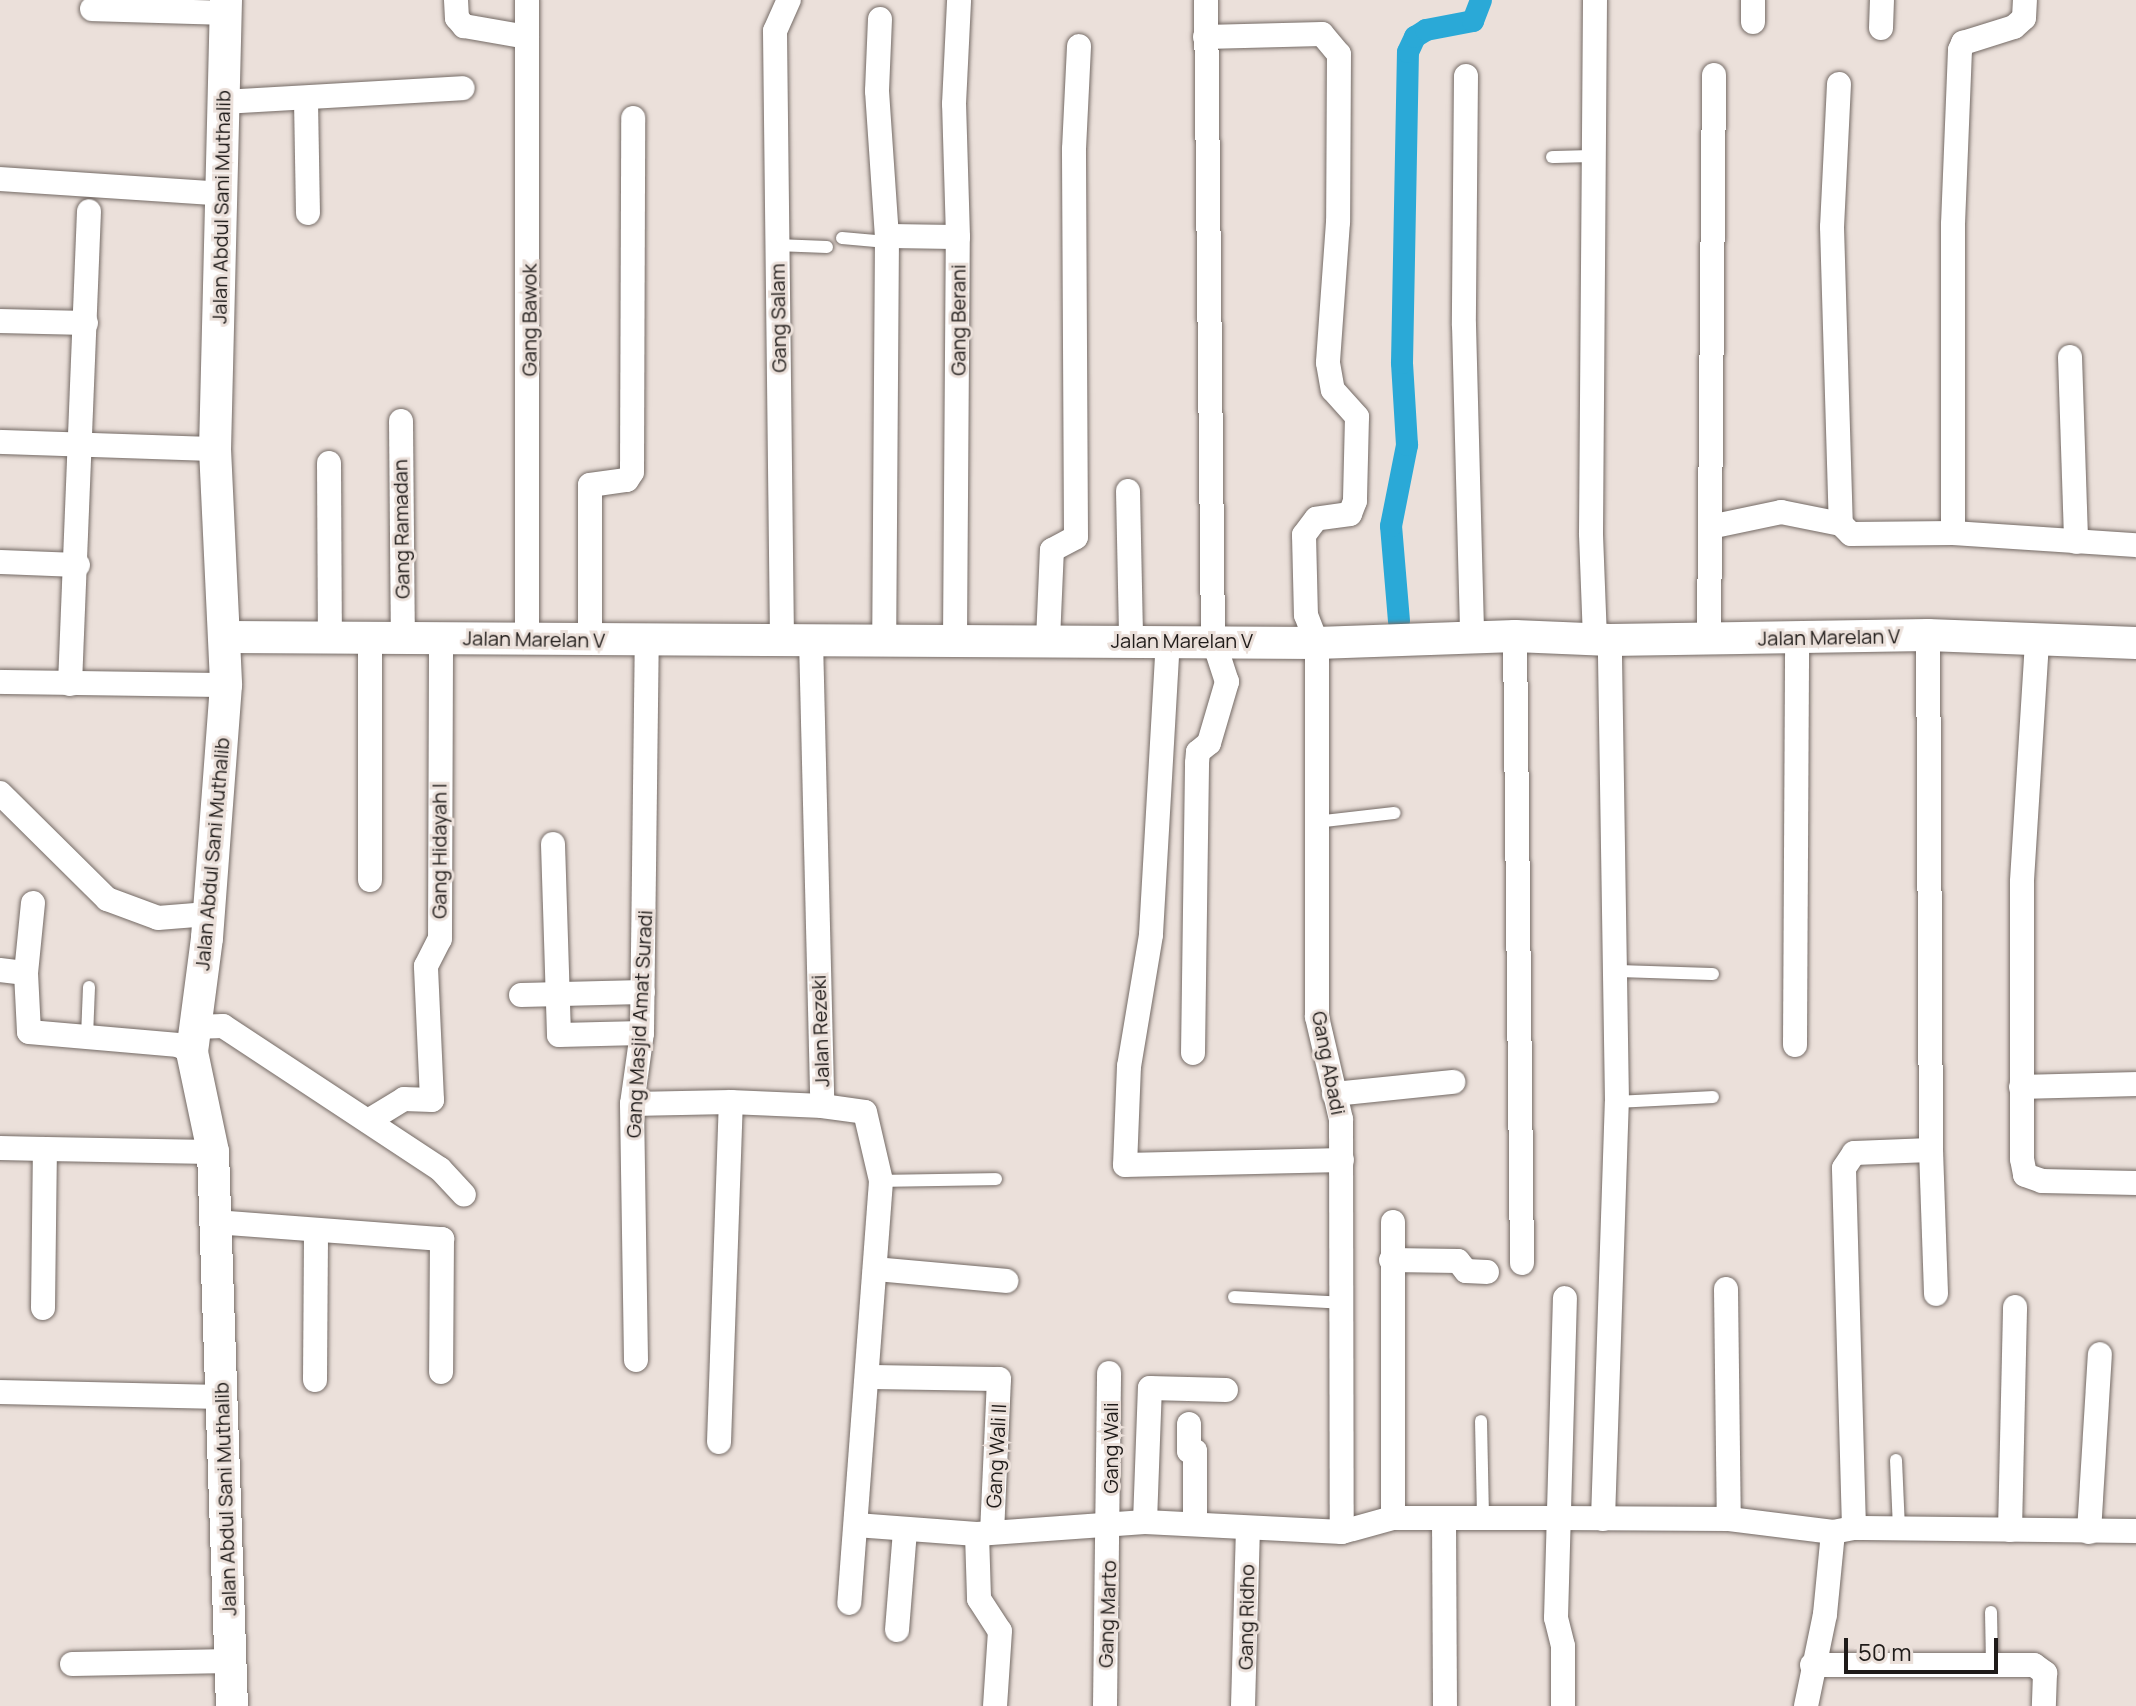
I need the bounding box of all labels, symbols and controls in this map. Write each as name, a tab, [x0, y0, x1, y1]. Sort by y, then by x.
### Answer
street label: Jalan Abdul Sani Muthalib	[207, 90, 235, 324]
street label: Gang Salam	[765, 263, 791, 373]
street label: Gang Bawok	[517, 264, 541, 376]
street label: Gang Berani	[946, 264, 970, 376]
street label: Gang Ramadan	[388, 459, 414, 599]
street label: Jalan Marelan V	[1758, 624, 1900, 650]
street label: Jalan Marelan V	[463, 626, 605, 652]
street label: Jalan Marelan V	[1111, 628, 1253, 652]
street label: Jalan Abdul Sani Muthalib	[190, 736, 234, 972]
street label: Gang Hidayah I	[427, 783, 451, 919]
street label: Gang Masjid Amat Suradi	[621, 909, 657, 1139]
street label: Jalan Rezeki	[806, 974, 834, 1088]
street label: Gang Abadi	[1307, 1009, 1351, 1117]
street label: Jalan Abdul Sani Muthalib	[209, 1382, 241, 1616]
street label: Gang Wali	[1098, 1402, 1122, 1494]
street label: Gang Wali II	[981, 1403, 1011, 1509]
street label: Gang Marto	[1093, 1560, 1121, 1668]
street label: Gang Ridho	[1233, 1564, 1259, 1670]
scale bar	[1848, 1622, 2002, 1672]
text: 50 m	[1858, 1635, 1912, 1668]

